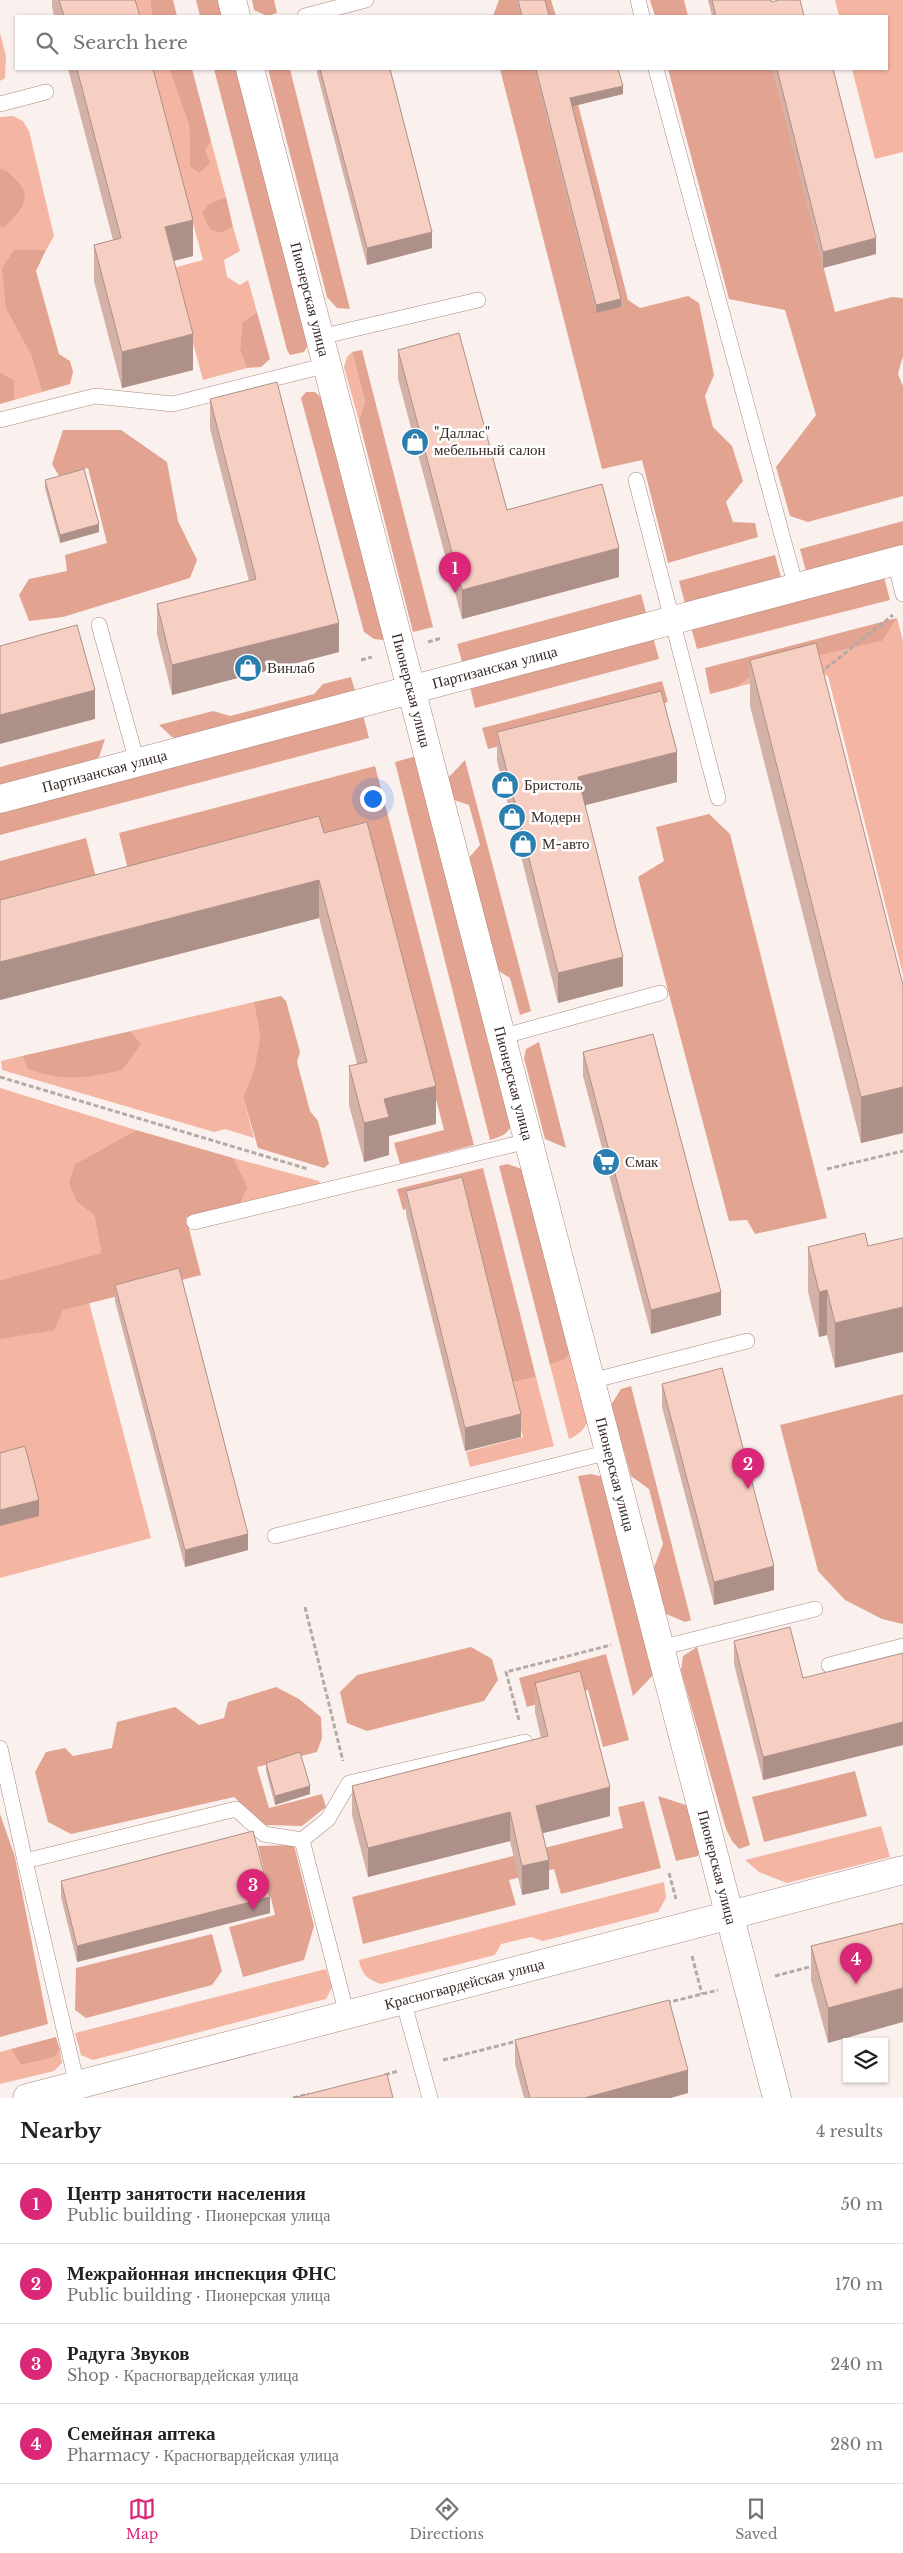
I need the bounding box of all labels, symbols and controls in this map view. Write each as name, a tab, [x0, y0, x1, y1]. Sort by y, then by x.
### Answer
search box	[15, 15, 888, 70]
icon: search	[33, 29, 61, 57]
text: Search here	[73, 31, 188, 54]
street label: Пионерская улица	[286, 240, 334, 359]
place label: "Даллас" мебельный салон	[434, 423, 546, 459]
shop icon: "Даллас" мебельный салон	[400, 427, 430, 457]
pin: 1	[439, 552, 471, 593]
street label: Пионерская улица	[388, 631, 436, 750]
street label: Партизанская улица	[430, 641, 560, 693]
shop icon: Винлаб	[233, 653, 263, 683]
place label: Винлаб	[267, 658, 315, 677]
street label: Партизанская улица	[40, 745, 169, 796]
shop icon: Бристоль	[490, 770, 520, 800]
place label: Бристоль	[524, 775, 583, 794]
your location	[360, 786, 386, 812]
shop icon: Модерн	[497, 802, 527, 832]
place label: Модерн	[531, 807, 581, 826]
shop icon: М-авто	[508, 829, 538, 859]
place label: М-авто	[542, 834, 590, 853]
street label: Пионерская улица	[490, 1024, 538, 1143]
supermarket icon: Смак	[591, 1147, 621, 1177]
place label: Смак	[625, 1152, 659, 1171]
street label: Пионерская улица	[592, 1415, 640, 1534]
pin: 2	[732, 1448, 764, 1489]
street label: Пионерская улица	[694, 1808, 742, 1927]
pin: 3	[237, 1869, 269, 1910]
pin: 4	[840, 1943, 872, 1984]
street label: Красногвардейская улица	[382, 1954, 547, 2014]
map controls	[843, 2038, 888, 2083]
button: layers	[843, 2038, 888, 2083]
text: Nearby	[20, 2118, 101, 2144]
text: 4 results	[816, 2121, 883, 2141]
text: Центр занятости населения	[67, 2182, 306, 2205]
text: 1	[33, 2194, 39, 2214]
text: 50 m	[841, 2194, 883, 2214]
text: Public building · Пионерская улица	[67, 2205, 330, 2225]
text: Межрайонная инспекция ФНС	[67, 2262, 337, 2285]
text: 2	[31, 2274, 41, 2294]
text: 170 m	[835, 2274, 883, 2294]
text: Public building · Пионерская улица	[67, 2285, 330, 2305]
text: Радуга Звуков	[67, 2342, 190, 2365]
text: 3	[31, 2354, 41, 2374]
text: 240 m	[831, 2354, 883, 2374]
text: Shop · Красногвардейская улица	[67, 2365, 299, 2385]
text: Семейная аптека	[67, 2422, 216, 2445]
text: 4	[31, 2434, 41, 2454]
text: 280 m	[830, 2434, 883, 2454]
text: Pharmacy · Красногвардейская улица	[67, 2445, 339, 2465]
tab: Map	[126, 2495, 158, 2543]
tab: Directions	[409, 2495, 484, 2543]
tab: Saved	[735, 2495, 777, 2543]

